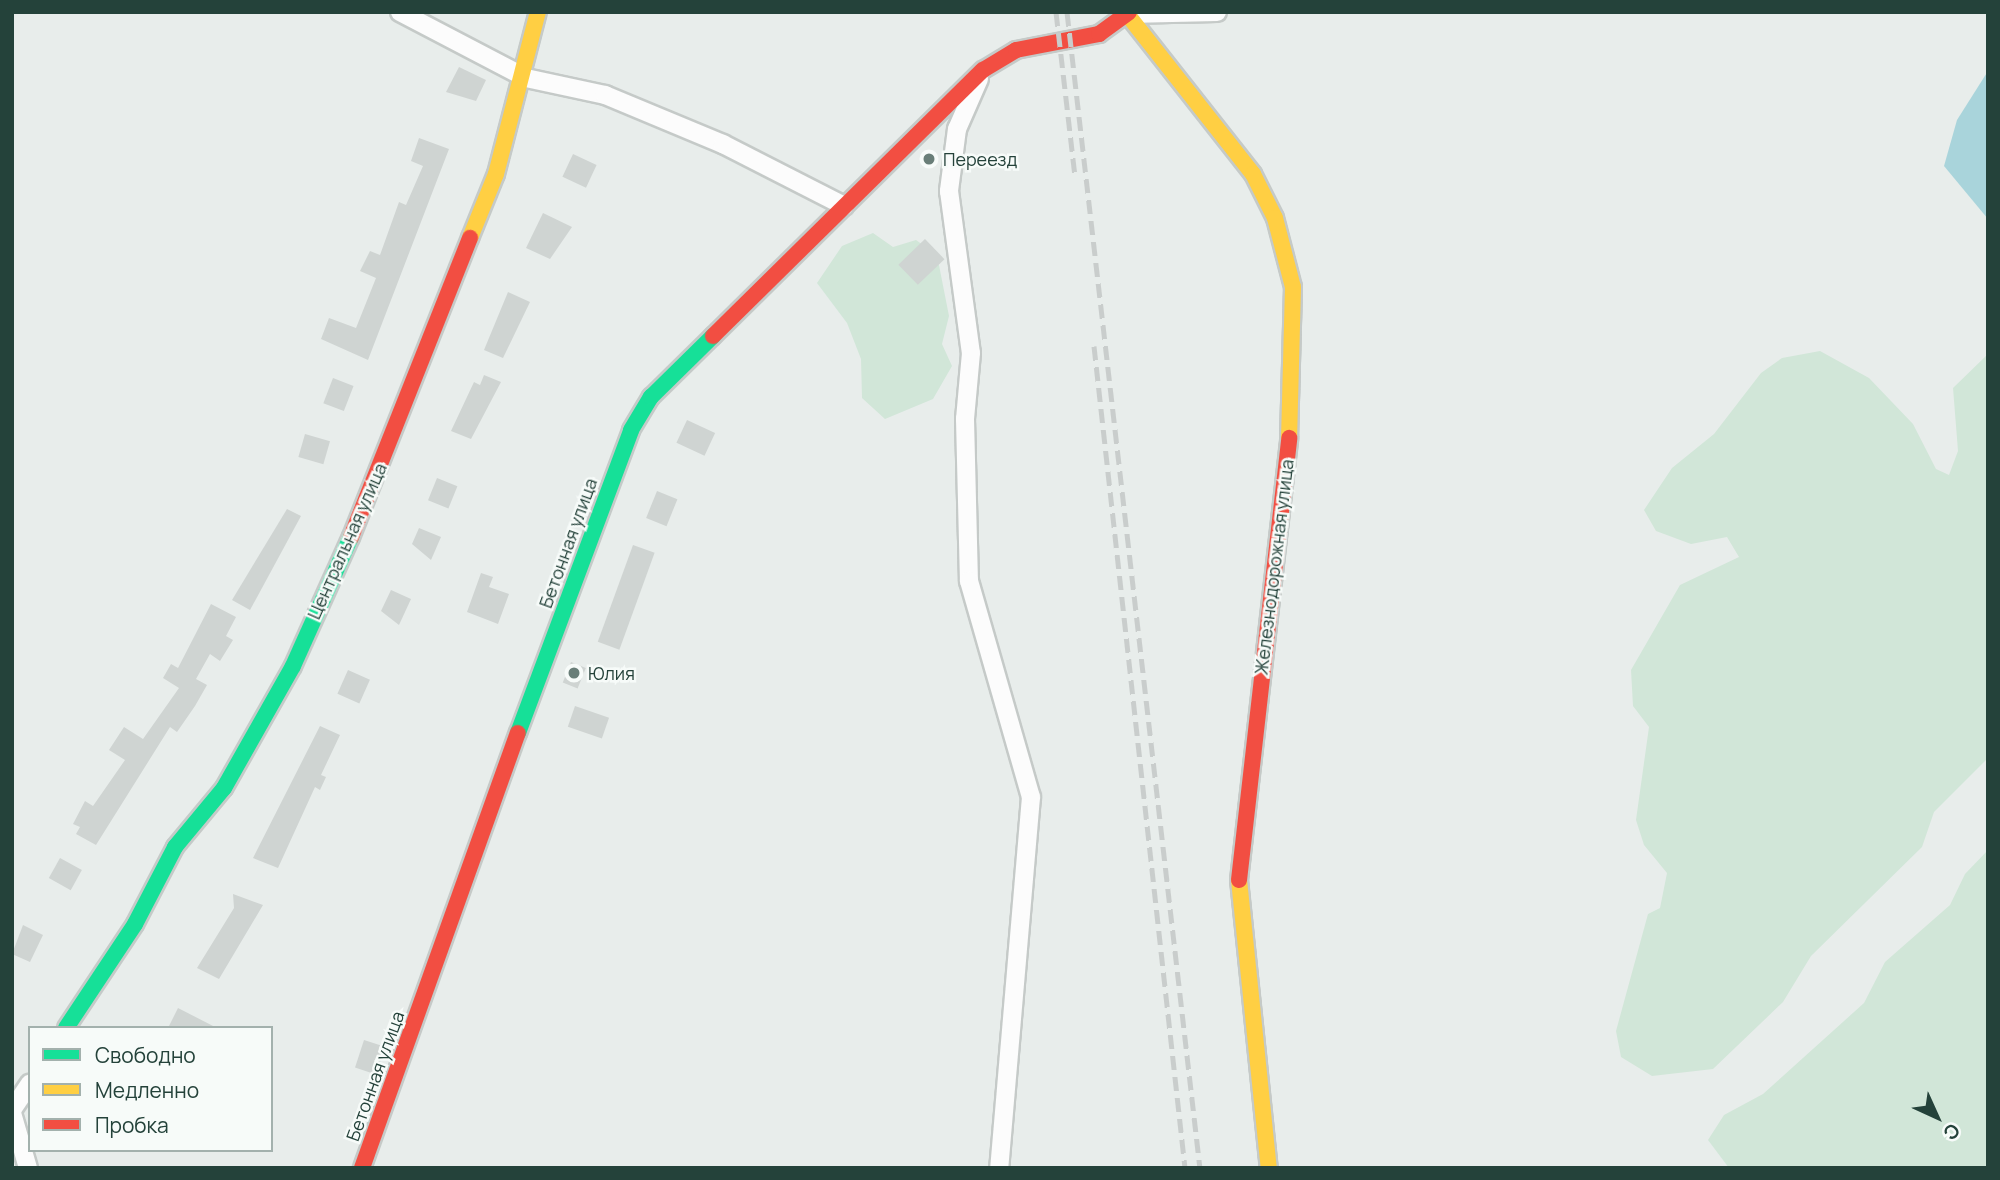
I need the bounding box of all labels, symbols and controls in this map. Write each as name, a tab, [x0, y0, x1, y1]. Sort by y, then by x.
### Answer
place label: Переезд	[943, 148, 1017, 170]
marker: Переезд	[921, 151, 937, 167]
street label: Железнодорожная улица	[1250, 458, 1298, 676]
street label: Центральная улица	[303, 460, 391, 622]
street label: Бетонная улица	[535, 475, 601, 611]
place label: Юлия	[588, 662, 635, 684]
marker: Юлия	[566, 665, 582, 681]
street label: Бетонная улица	[342, 1008, 408, 1144]
legend	[28, 1026, 273, 1152]
text: Свободно	[95, 1041, 196, 1069]
text: Медленно	[95, 1076, 199, 1104]
north arrow	[1902, 1082, 1972, 1152]
text: Пробка	[95, 1111, 169, 1139]
text: С	[1938, 1118, 1966, 1146]

